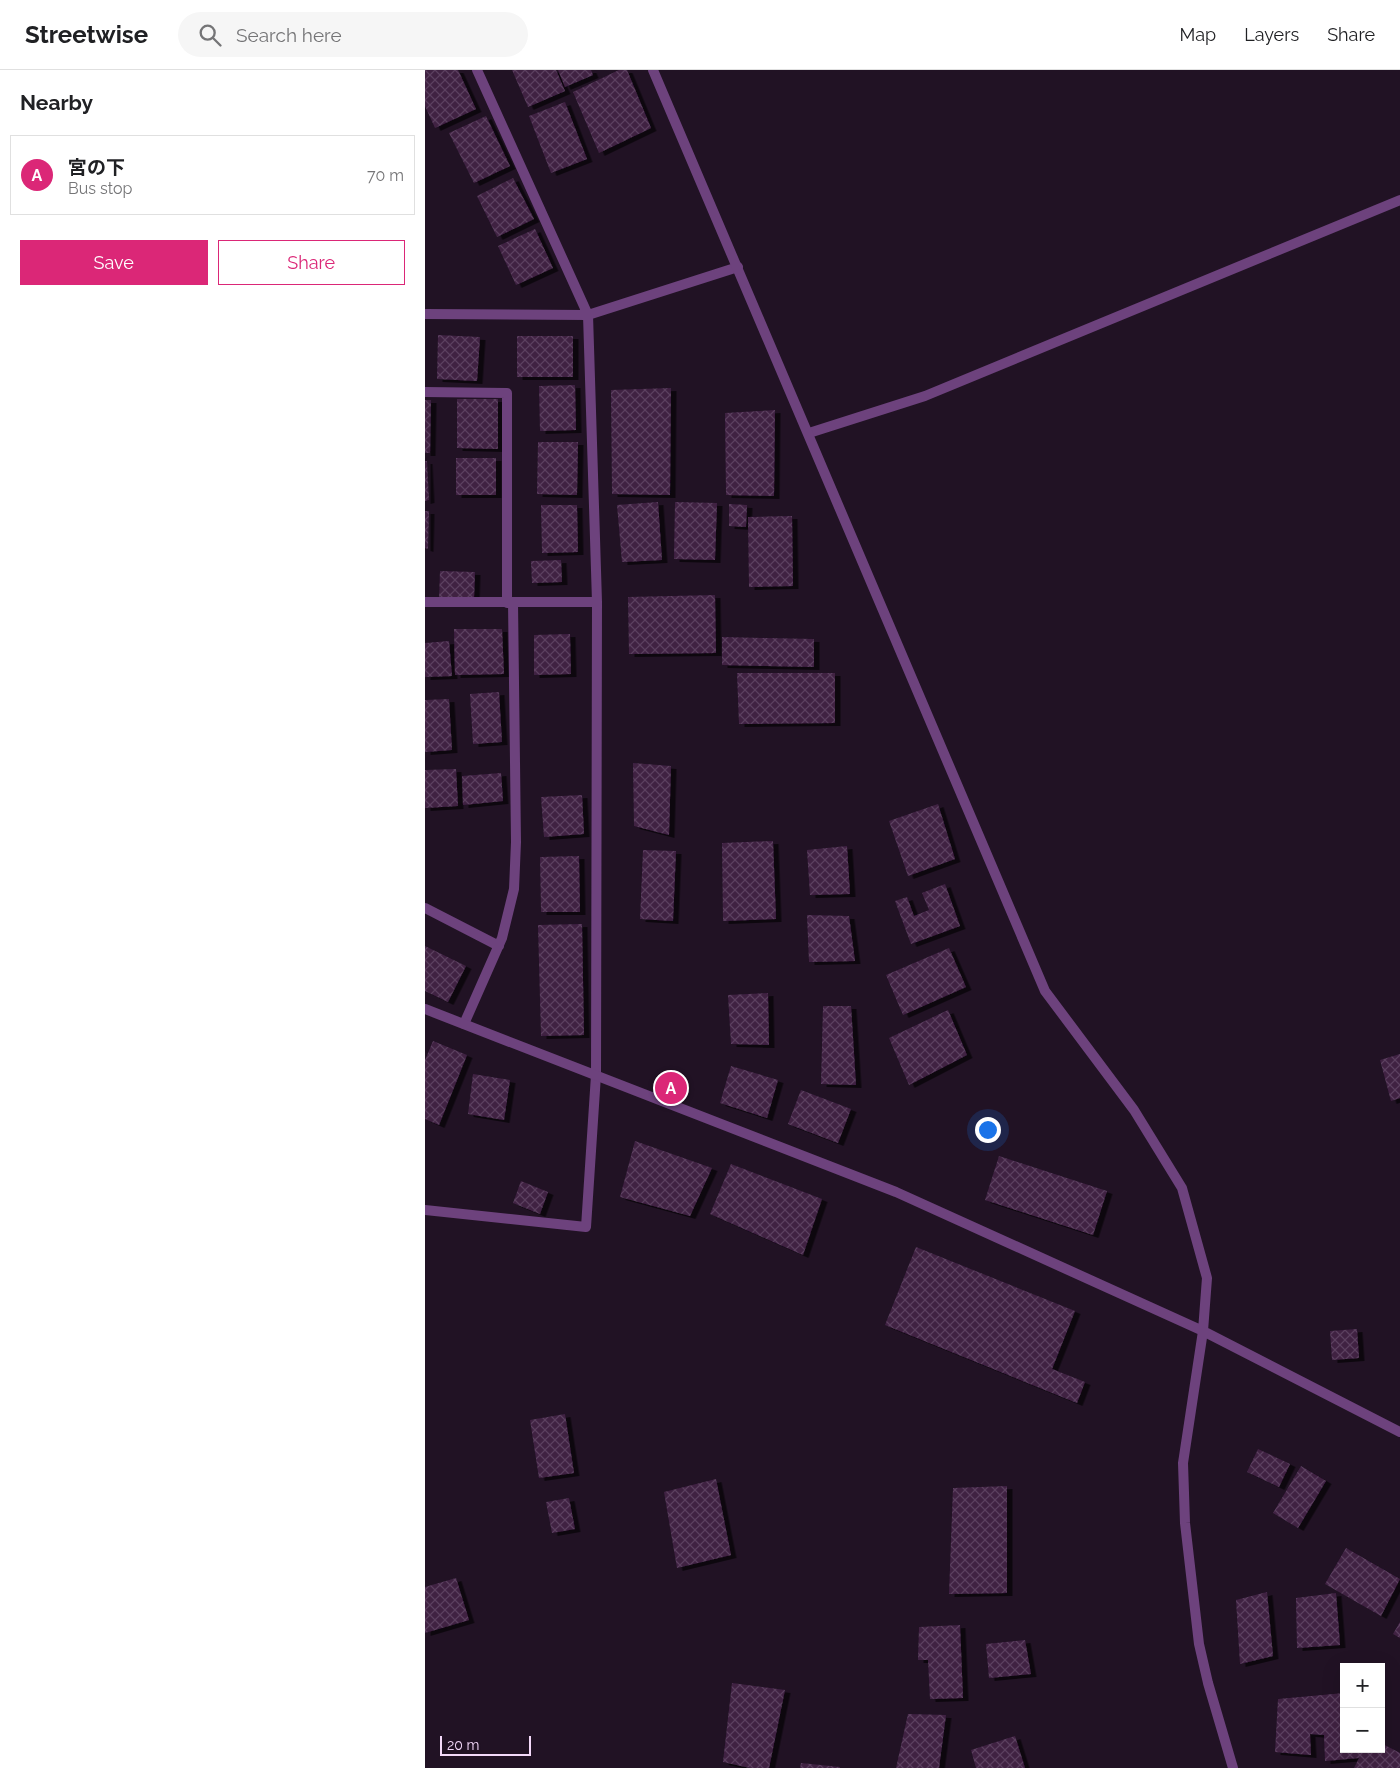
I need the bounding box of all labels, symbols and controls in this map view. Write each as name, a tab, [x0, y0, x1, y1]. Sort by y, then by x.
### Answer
search box	[178, 12, 528, 57]
text: Streetwise	[25, 20, 148, 49]
icon: search	[196, 21, 224, 49]
text: Search here	[236, 24, 342, 46]
text: Map	[1180, 24, 1216, 45]
text: Layers	[1244, 24, 1299, 45]
text: Share	[1327, 24, 1375, 45]
text: Nearby	[20, 90, 93, 115]
text: 宮の下	[68, 156, 125, 178]
text: A	[32, 166, 42, 185]
text: 70 m	[367, 166, 404, 185]
text: Bus stop	[68, 179, 132, 198]
button: Save	[20, 240, 208, 285]
button: Share	[218, 240, 405, 285]
pin: A	[655, 1069, 687, 1107]
your location	[975, 1117, 1001, 1143]
map controls	[1340, 1663, 1385, 1753]
button: +	[1340, 1663, 1385, 1708]
button: −	[1340, 1708, 1385, 1753]
scale bar	[440, 1733, 531, 1756]
text: 20 m	[447, 1737, 479, 1753]

